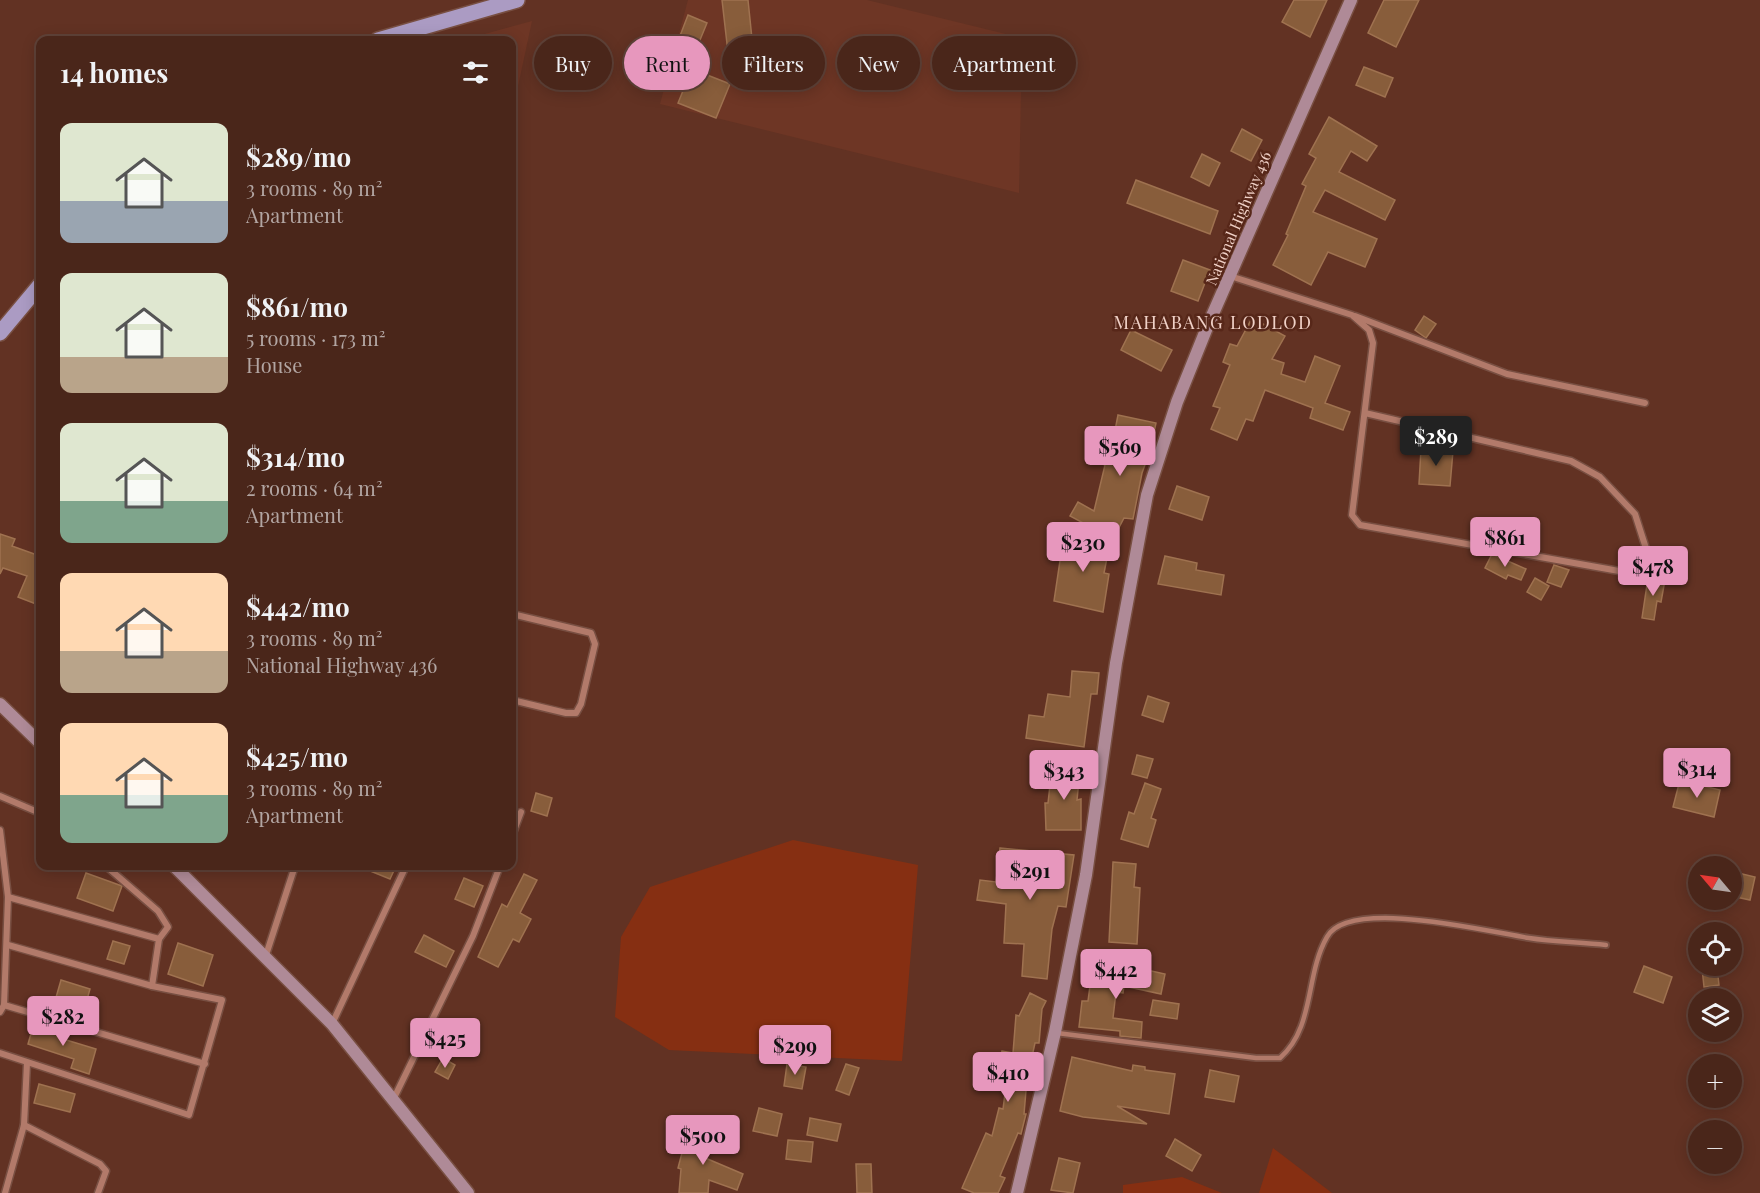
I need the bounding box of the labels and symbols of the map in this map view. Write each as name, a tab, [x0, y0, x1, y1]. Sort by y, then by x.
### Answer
street label: National Highway 436	[1201, 148, 1275, 288]
district label: MAHABANG LODLOD	[1114, 310, 1312, 334]
pin: $289	[1400, 416, 1472, 467]
pin: $569	[1084, 426, 1156, 477]
pin: $861	[1469, 517, 1541, 568]
pin: $230	[1047, 522, 1119, 573]
pin: $478	[1617, 546, 1689, 597]
pin: $314	[1661, 748, 1733, 799]
pin: $343	[1028, 750, 1100, 801]
pin: $291	[994, 850, 1066, 901]
north arrow	[1688, 856, 1742, 910]
pin: $442	[1080, 949, 1152, 1000]
pin: $282	[27, 996, 99, 1047]
pin: $425	[409, 1018, 481, 1069]
pin: $299	[759, 1025, 831, 1076]
pin: $410	[972, 1052, 1044, 1103]
pin: $500	[667, 1115, 739, 1166]

